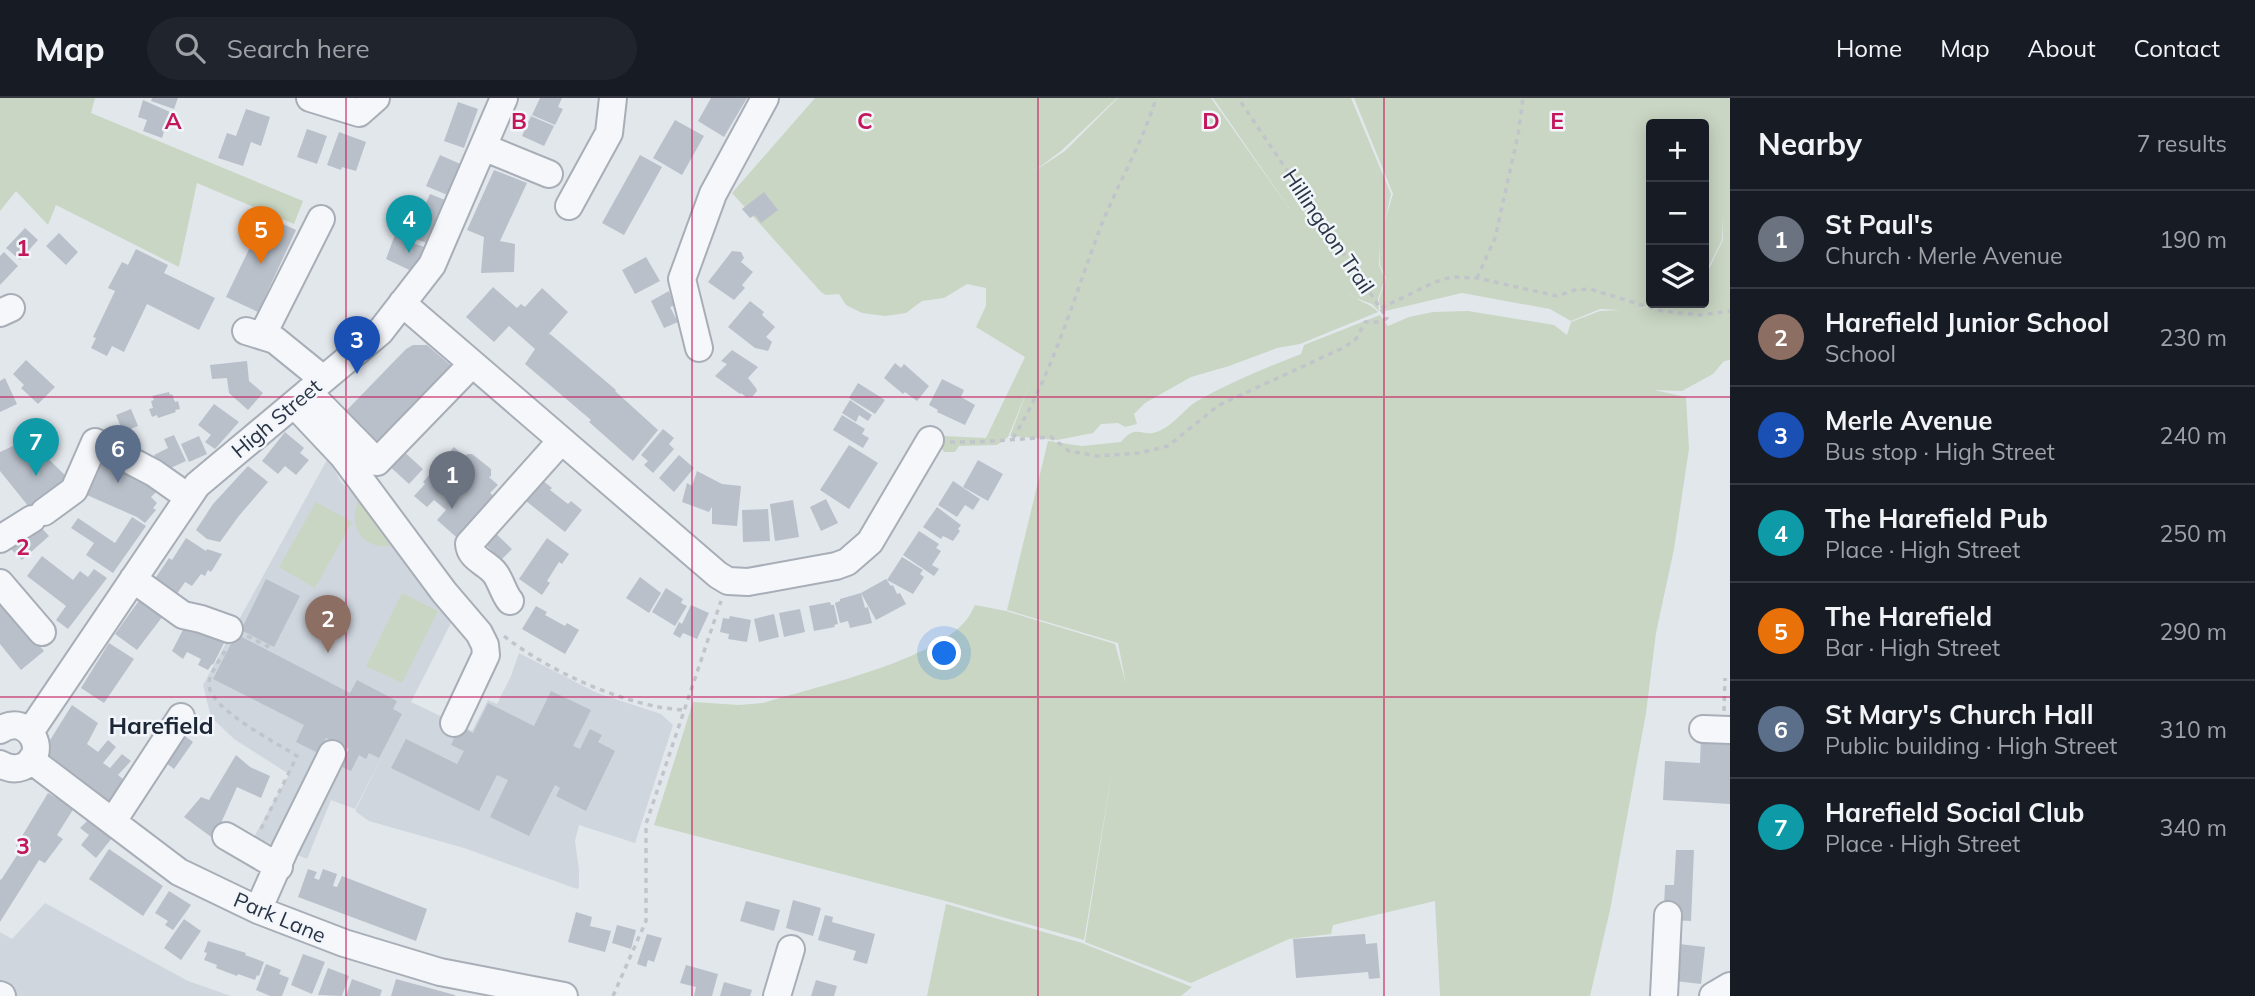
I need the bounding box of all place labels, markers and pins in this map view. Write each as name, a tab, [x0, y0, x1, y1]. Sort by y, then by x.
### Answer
pin: 4	[386, 195, 432, 253]
pin: 5	[238, 206, 284, 264]
pin: 3	[334, 316, 380, 374]
pin: 7	[13, 418, 59, 476]
pin: 6	[95, 425, 141, 483]
pin: 1	[429, 451, 475, 509]
pin: 2	[305, 595, 351, 653]

